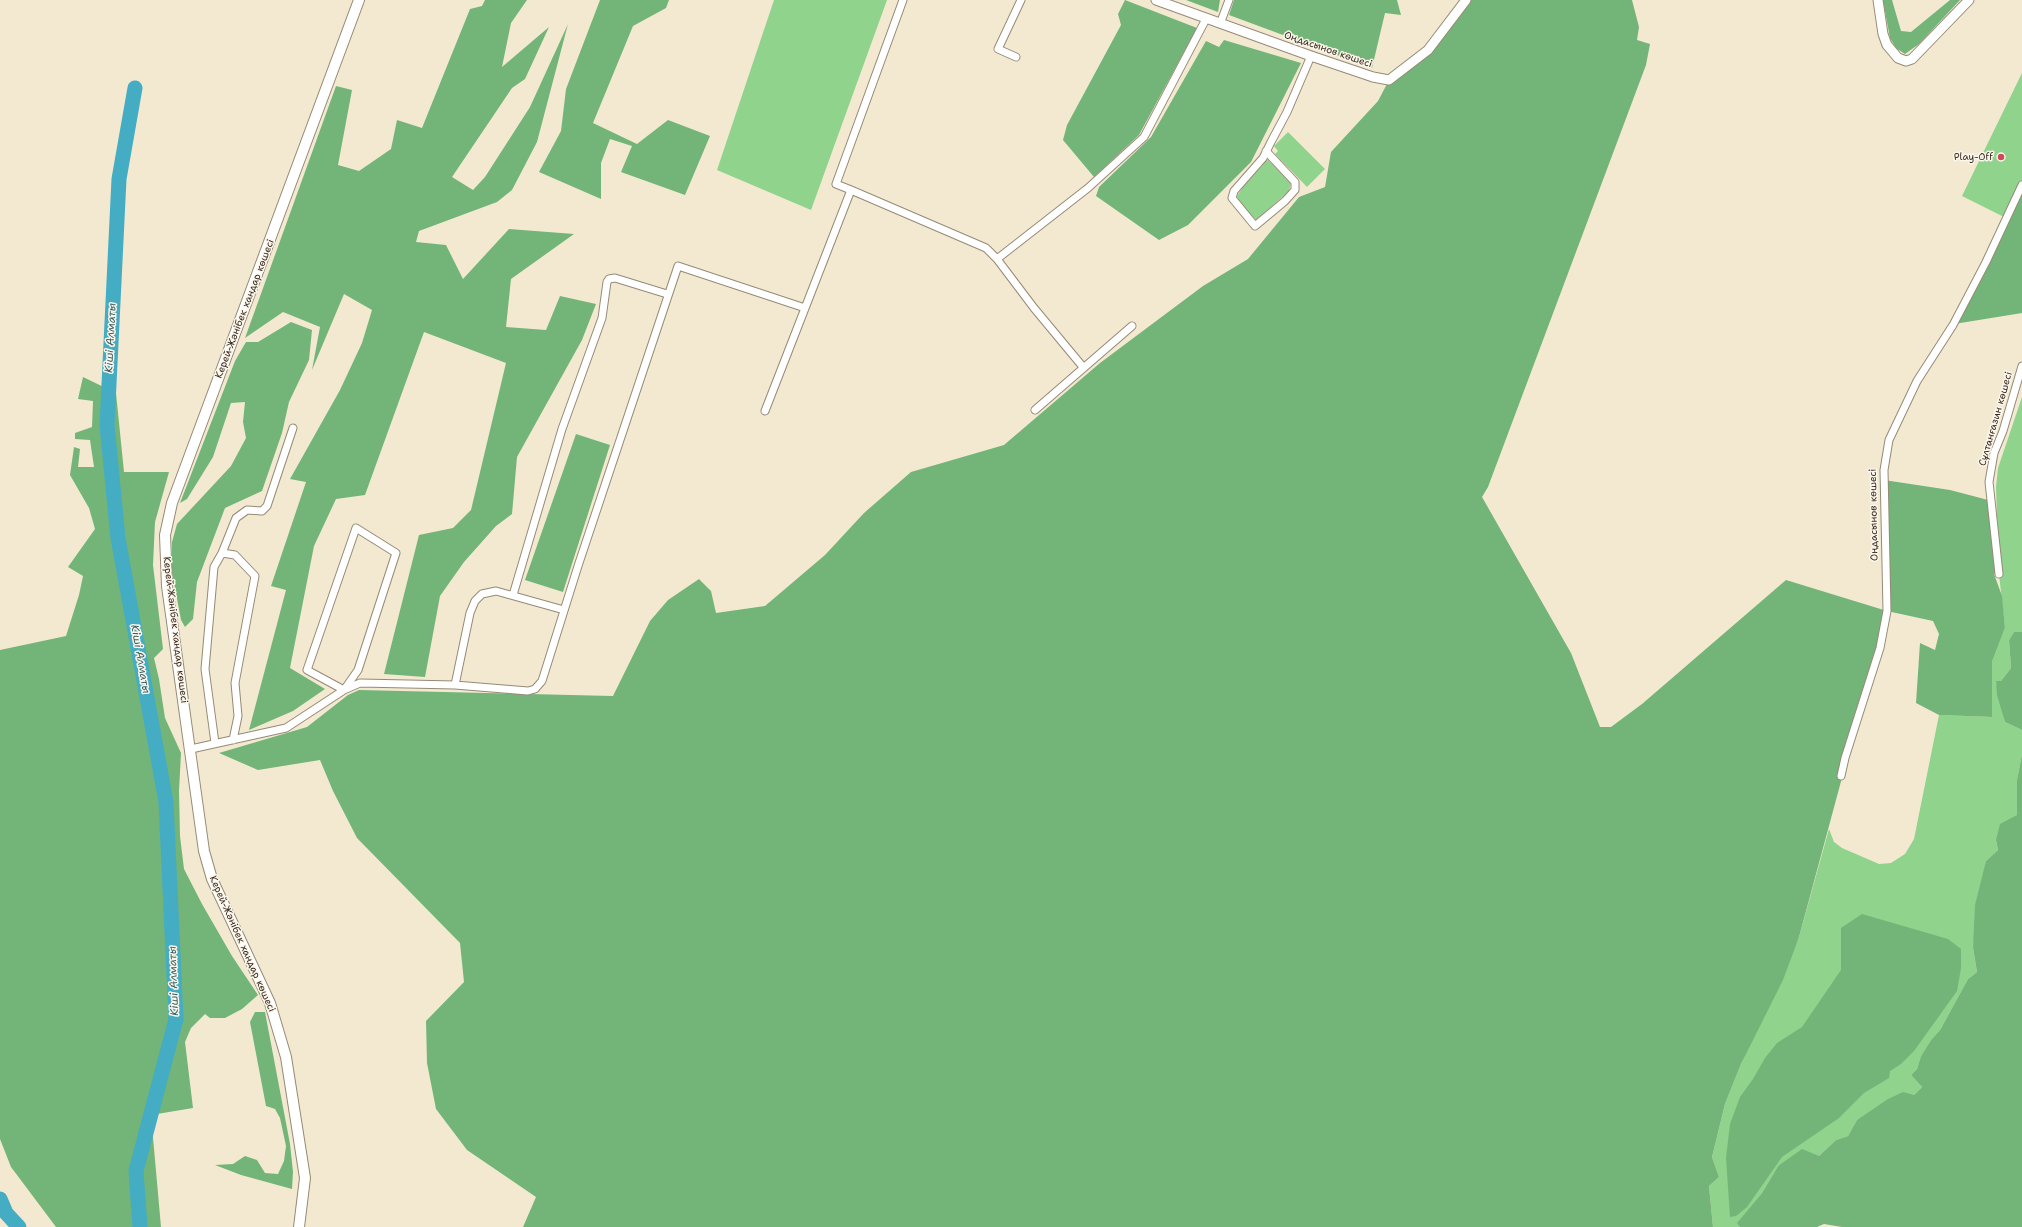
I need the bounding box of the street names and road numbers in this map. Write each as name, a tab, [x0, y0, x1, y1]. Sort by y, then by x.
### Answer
street label: Оңдасынов көшесі	[1282, 29, 1374, 71]
street label: Керей-Жәнібек хандар көшесі	[213, 238, 277, 380]
street label: Сұлтанғазин көшесі	[1977, 371, 2015, 467]
street label: Оңдасынов көшесі	[1867, 469, 1881, 561]
street label: Керей-Жәнібек хандар көшесі	[160, 556, 190, 704]
street label: Керей-Жәнібек хандар көшесі	[206, 874, 278, 1014]

